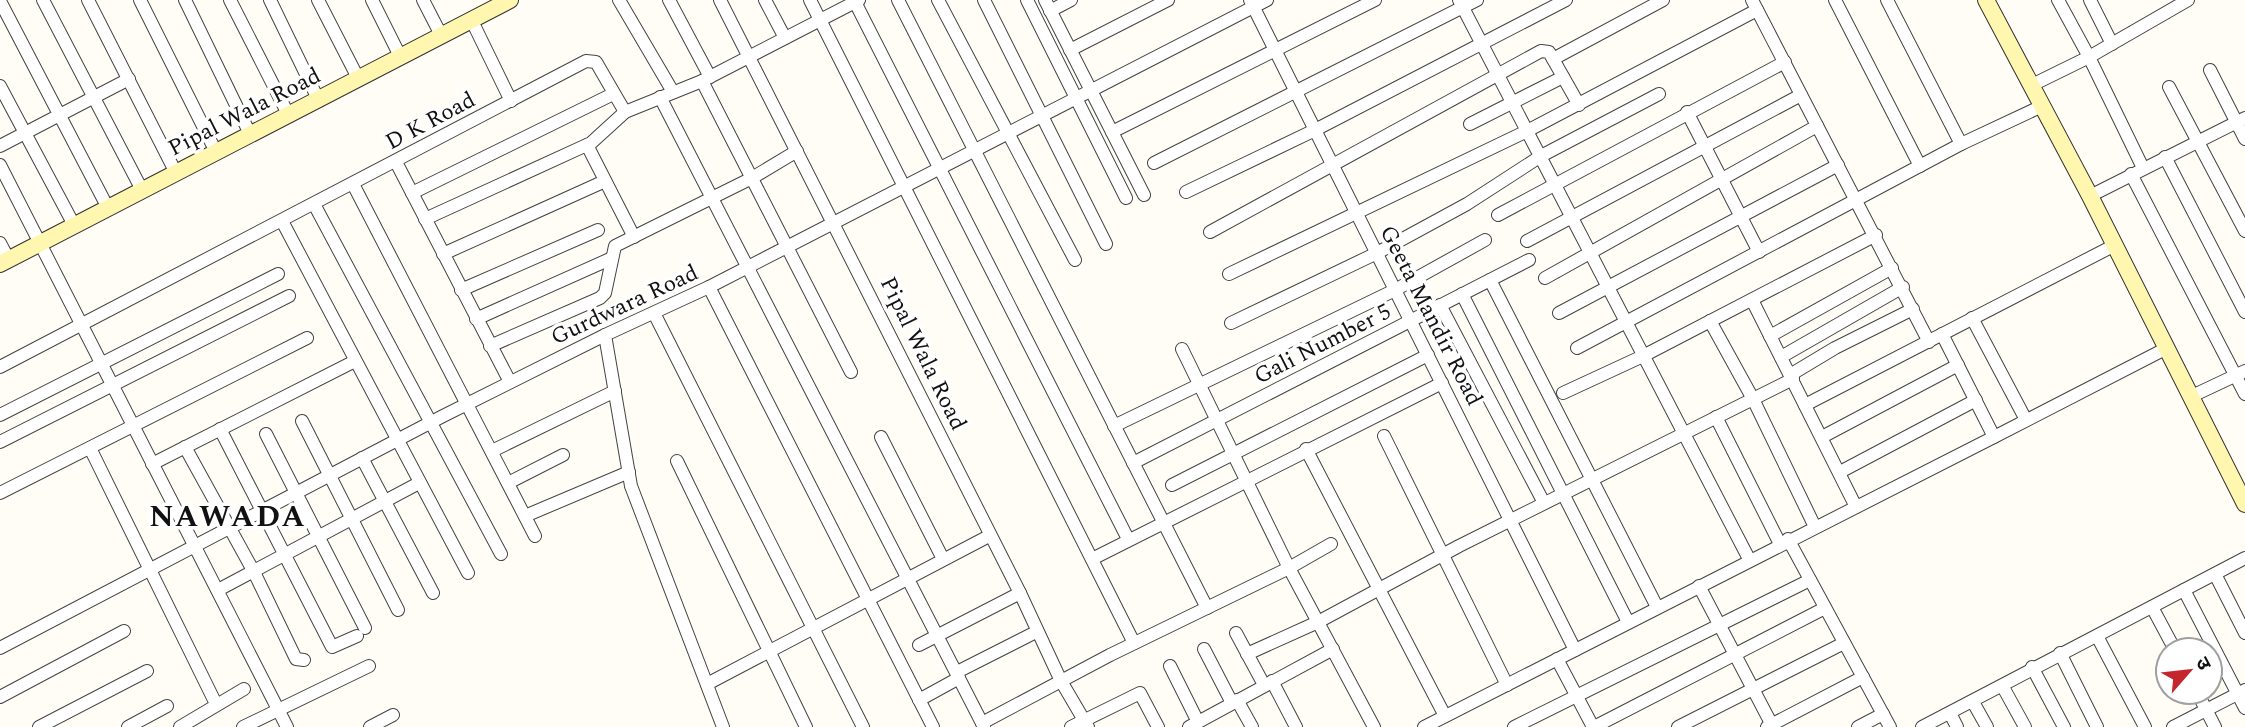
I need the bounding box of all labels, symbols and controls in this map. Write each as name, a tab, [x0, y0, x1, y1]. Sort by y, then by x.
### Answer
street label: Pipal Wala Road	[162, 59, 327, 166]
street label: D K Road	[379, 83, 482, 160]
street label: Geeta Mandir Road	[1370, 219, 1491, 412]
street label: Gurdwara Road	[545, 256, 704, 355]
street label: Pipal Wala Road	[870, 271, 975, 437]
street label: Gali Number 5	[1248, 295, 1397, 394]
district label: NAWADA	[149, 494, 307, 540]
north arrow	[2154, 636, 2224, 706]
text: उ	[2187, 652, 2219, 676]

